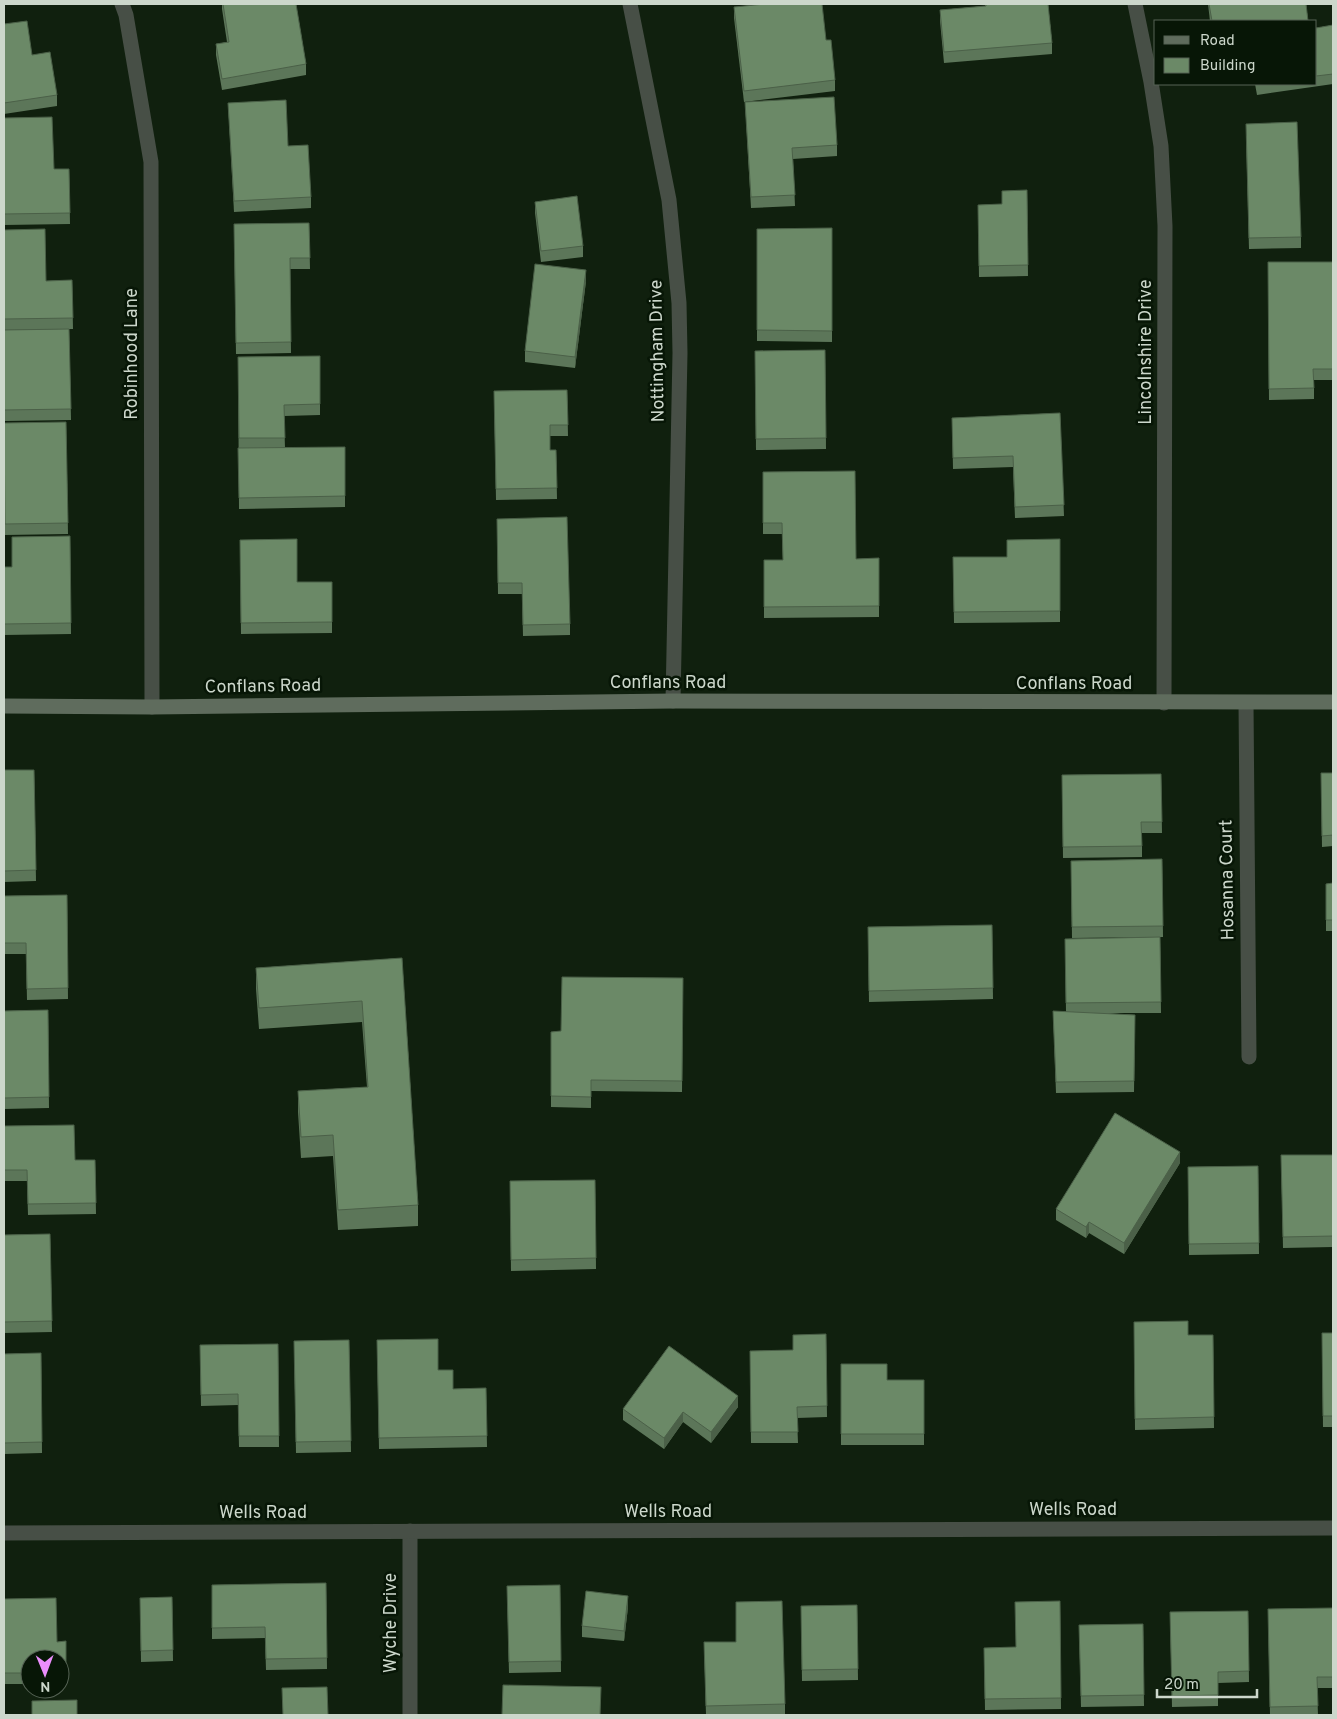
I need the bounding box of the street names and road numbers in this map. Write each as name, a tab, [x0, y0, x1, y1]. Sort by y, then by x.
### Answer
street label: Nottingham Drive	[645, 279, 671, 423]
street label: Lincolnshire Drive	[1135, 279, 1158, 425]
street label: Robinhood Lane	[121, 288, 144, 420]
street label: Conflans Road	[610, 672, 726, 695]
street label: Conflans Road	[1016, 673, 1132, 696]
street label: Conflans Road	[204, 674, 322, 700]
street label: Hosanna Court	[1215, 819, 1241, 941]
street label: Wells Road	[1029, 1499, 1117, 1522]
street label: Wells Road	[624, 1501, 712, 1524]
street label: Wells Road	[219, 1502, 307, 1525]
street label: Wyche Drive	[380, 1573, 403, 1673]

